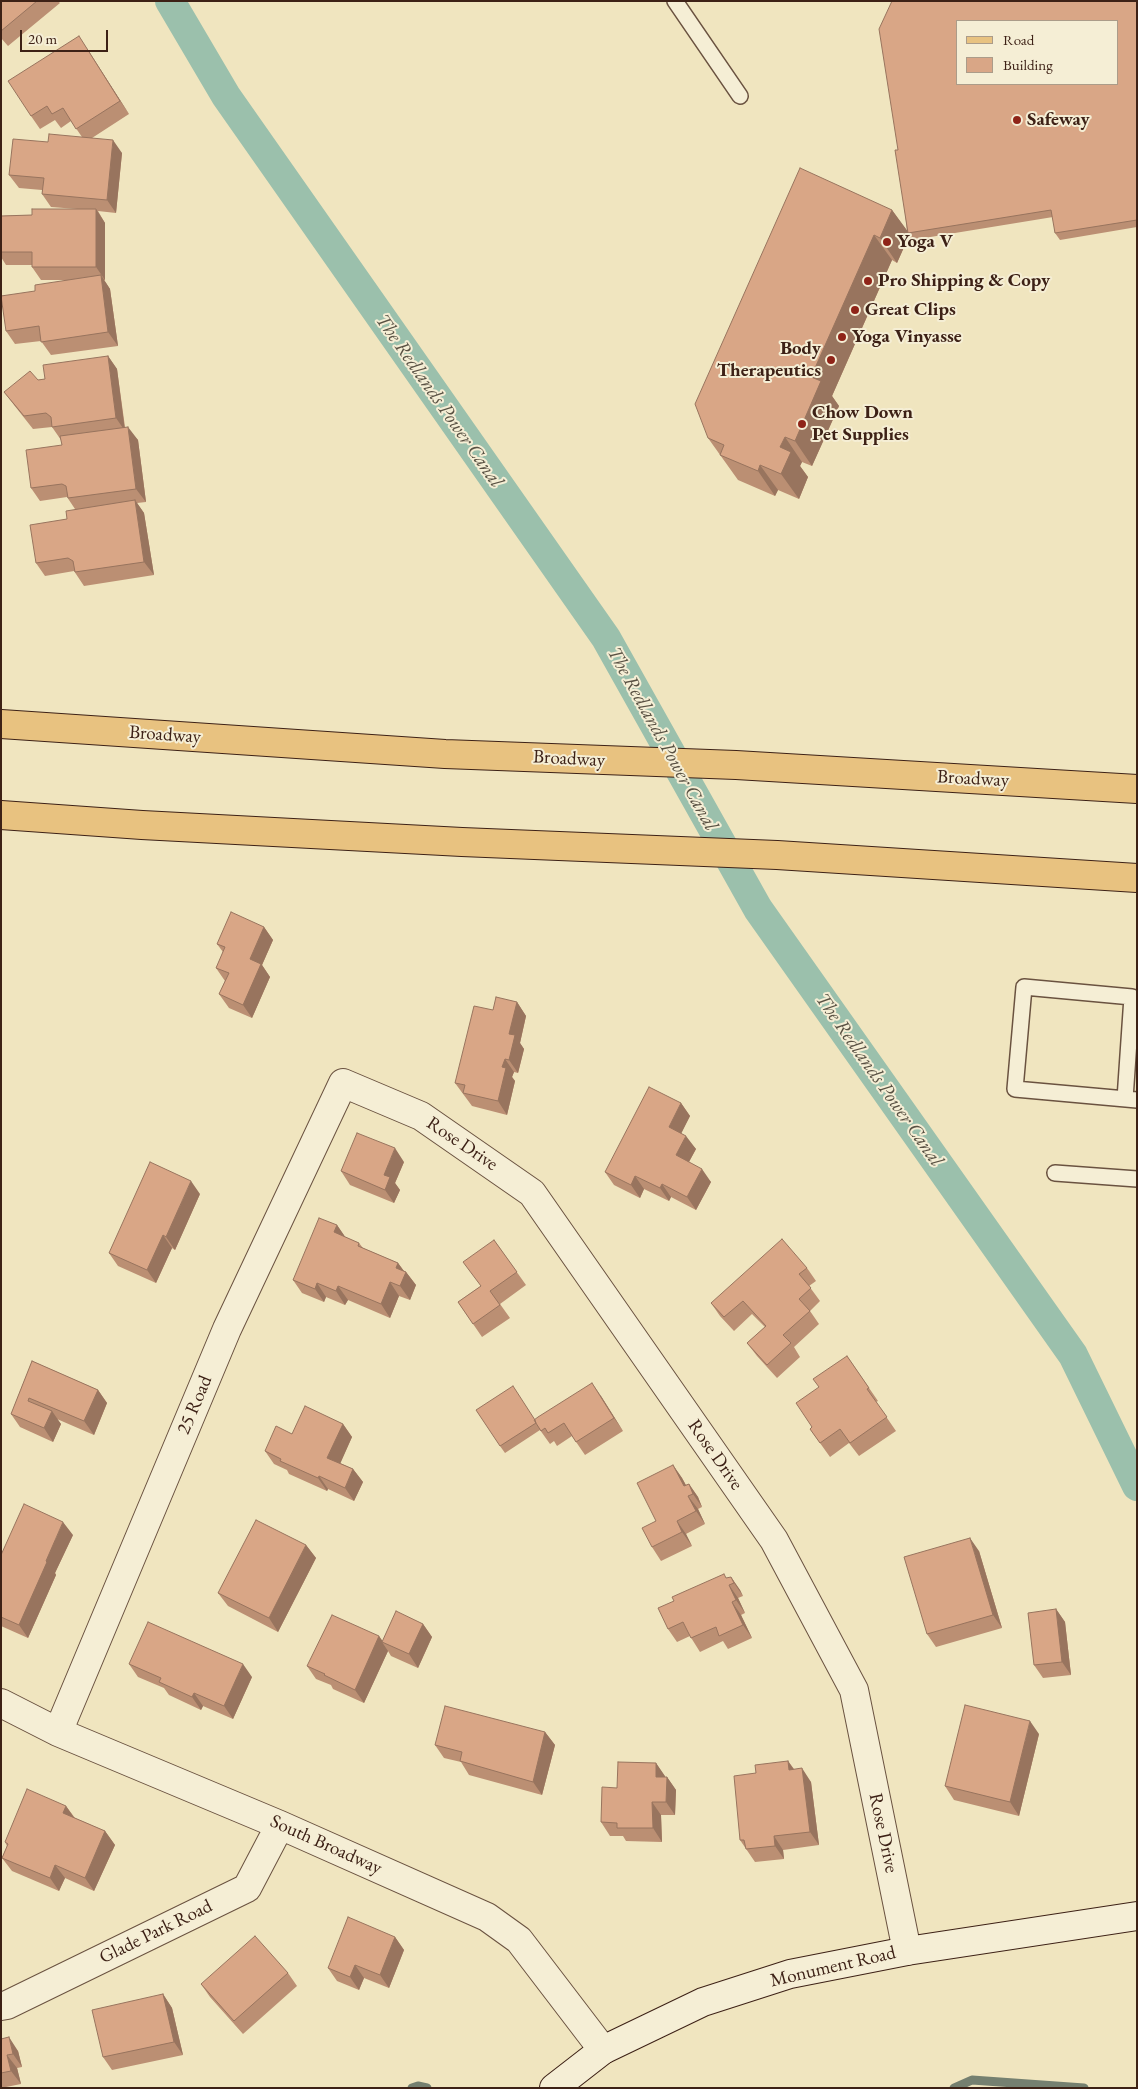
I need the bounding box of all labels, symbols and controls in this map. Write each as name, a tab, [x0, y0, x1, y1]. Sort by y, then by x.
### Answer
scale bar	[22, 20, 110, 52]
legend	[956, 20, 1118, 85]
text: 20 m	[28, 29, 57, 48]
text: Road	[1003, 30, 1034, 49]
text: Building	[1003, 55, 1053, 74]
place label: Safeway	[1027, 109, 1090, 131]
marker: Safeway	[1011, 114, 1023, 126]
place label: Yoga V	[897, 231, 953, 253]
marker: Yoga V	[881, 236, 893, 248]
place label: Pro Shipping & Copy	[878, 270, 1050, 292]
marker: Pro Shipping & Copy	[862, 275, 874, 287]
place label: Great Clips	[865, 299, 956, 321]
marker: Great Clips	[849, 304, 861, 316]
water label: The Redlands Power Canal	[370, 309, 508, 493]
place label: Yoga Vinyasse	[852, 326, 962, 348]
marker: Yoga Vinyasse	[836, 331, 848, 343]
place label: Body Therapeutics	[717, 338, 821, 382]
marker: Body Therapeutics	[825, 354, 837, 366]
place label: Chow Down Pet Supplies	[812, 402, 913, 446]
marker: Chow Down Pet Supplies	[796, 418, 808, 430]
water label: The Redlands Power Canal	[601, 643, 723, 835]
street label: Broadway	[128, 721, 202, 749]
street label: Broadway	[532, 746, 606, 772]
street label: Broadway	[936, 766, 1010, 792]
water label: The Redlands Power Canal	[810, 988, 948, 1172]
street label: Rose Drive	[422, 1112, 502, 1176]
street label: 25 Road	[172, 1372, 218, 1438]
street label: Rose Drive	[682, 1415, 748, 1495]
street label: Rose Drive	[863, 1791, 903, 1875]
street label: South Broadway	[267, 1810, 385, 1880]
street label: Glade Park Road	[96, 1895, 216, 1969]
street label: Monument Road	[768, 1942, 898, 1992]

